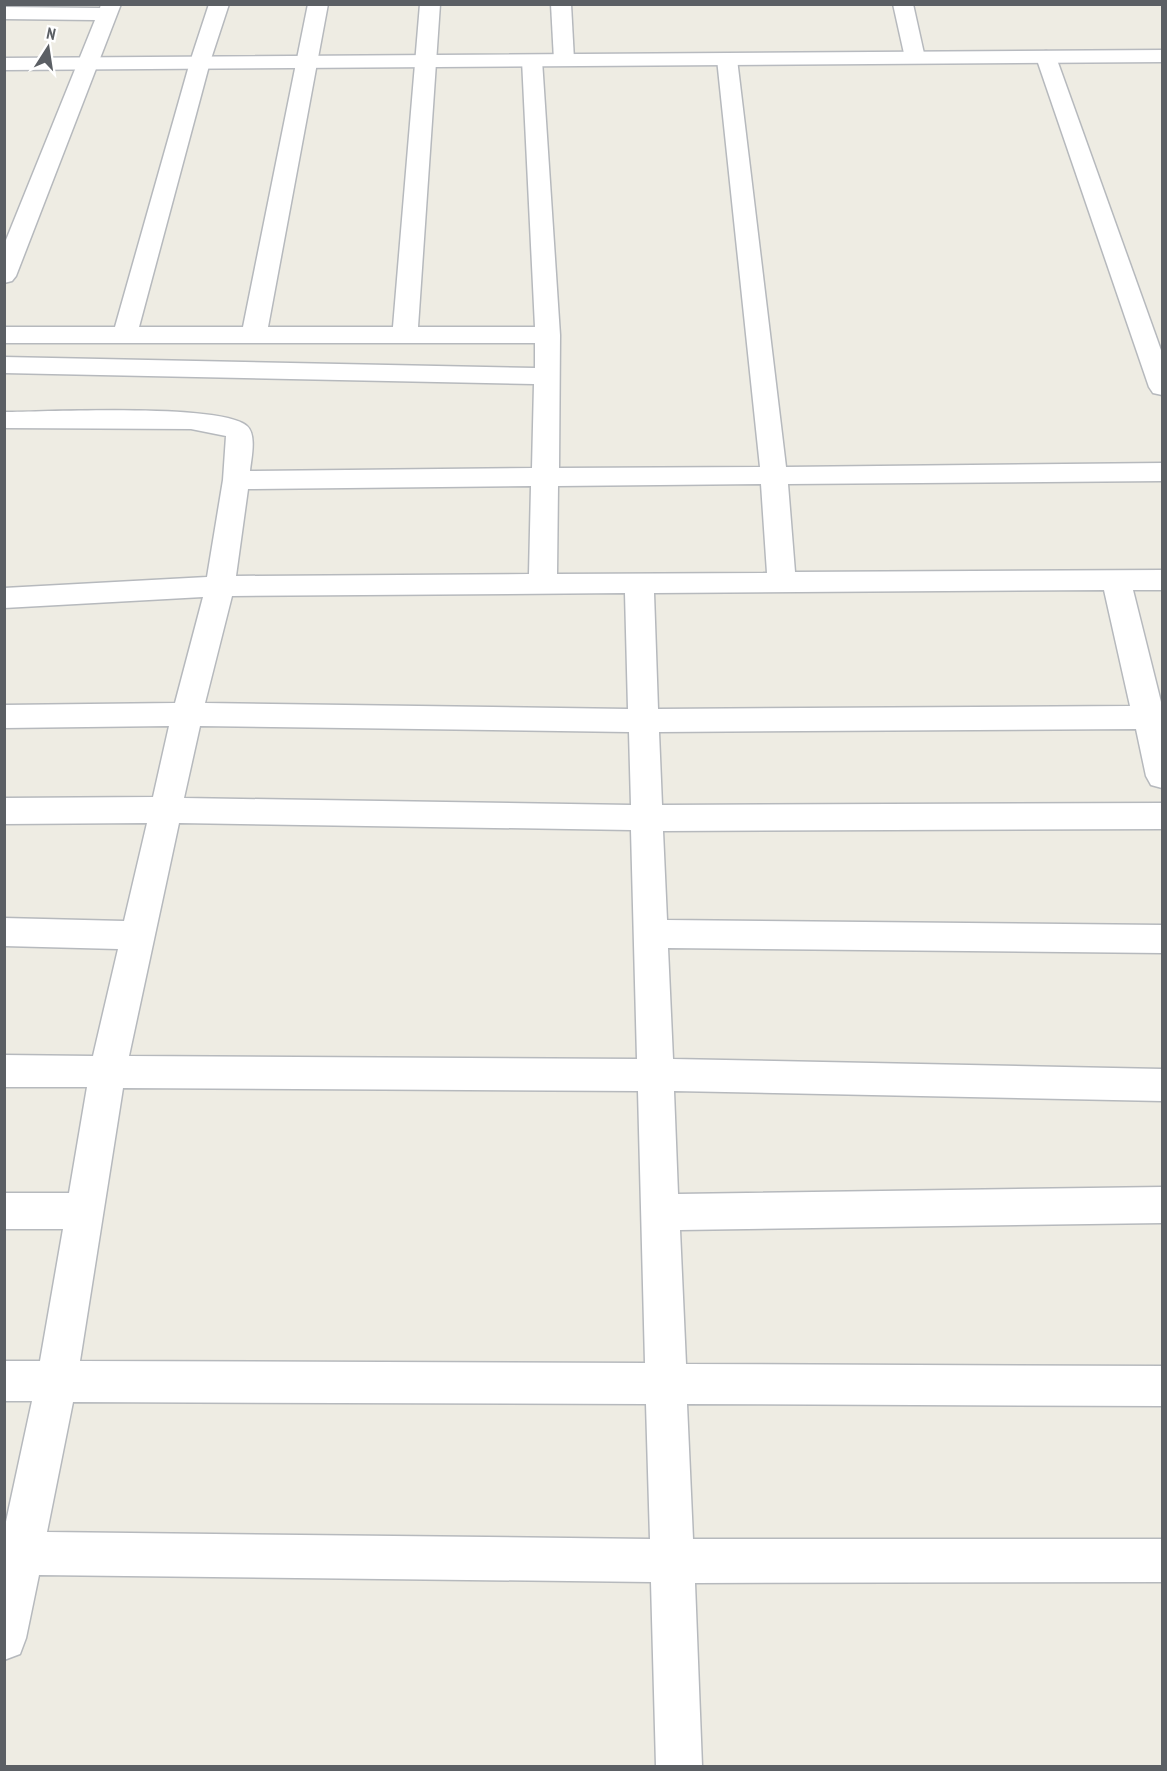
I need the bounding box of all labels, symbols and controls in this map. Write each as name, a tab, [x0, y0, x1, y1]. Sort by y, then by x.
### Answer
north arrow	[18, 18, 78, 78]
text: N	[45, 23, 57, 44]

